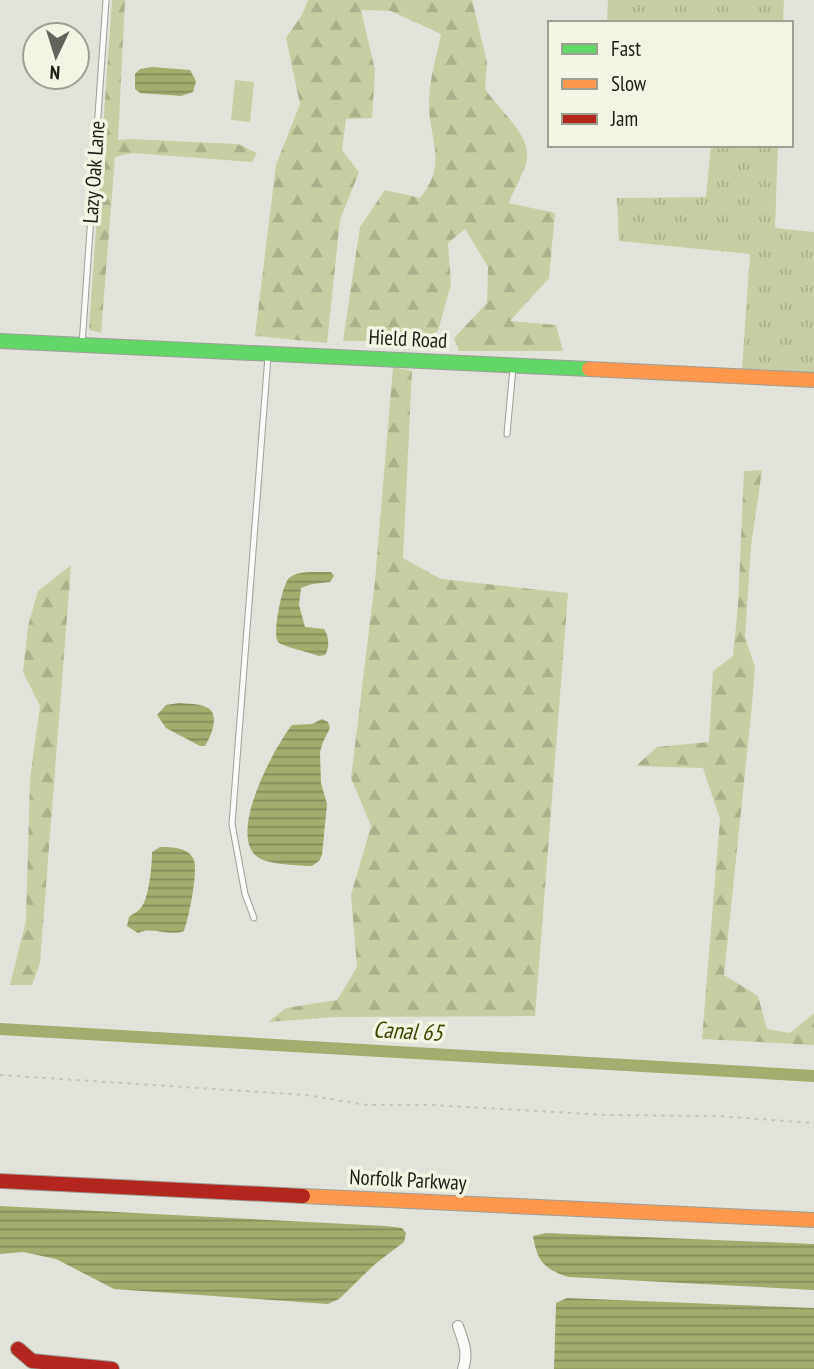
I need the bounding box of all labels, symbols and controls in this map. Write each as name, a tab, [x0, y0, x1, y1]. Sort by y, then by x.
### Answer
north arrow	[21, 21, 91, 91]
legend	[548, 21, 793, 147]
text: Fast	[611, 35, 641, 62]
text: N	[49, 61, 61, 85]
text: Slow	[611, 70, 647, 97]
text: Jam	[610, 105, 638, 132]
street label: Lazy Oak Lane	[76, 120, 111, 224]
street label: Hield Road	[368, 323, 448, 354]
water label: Canal 65	[372, 1014, 446, 1047]
street label: Norfolk Parkway	[349, 1163, 467, 1196]

